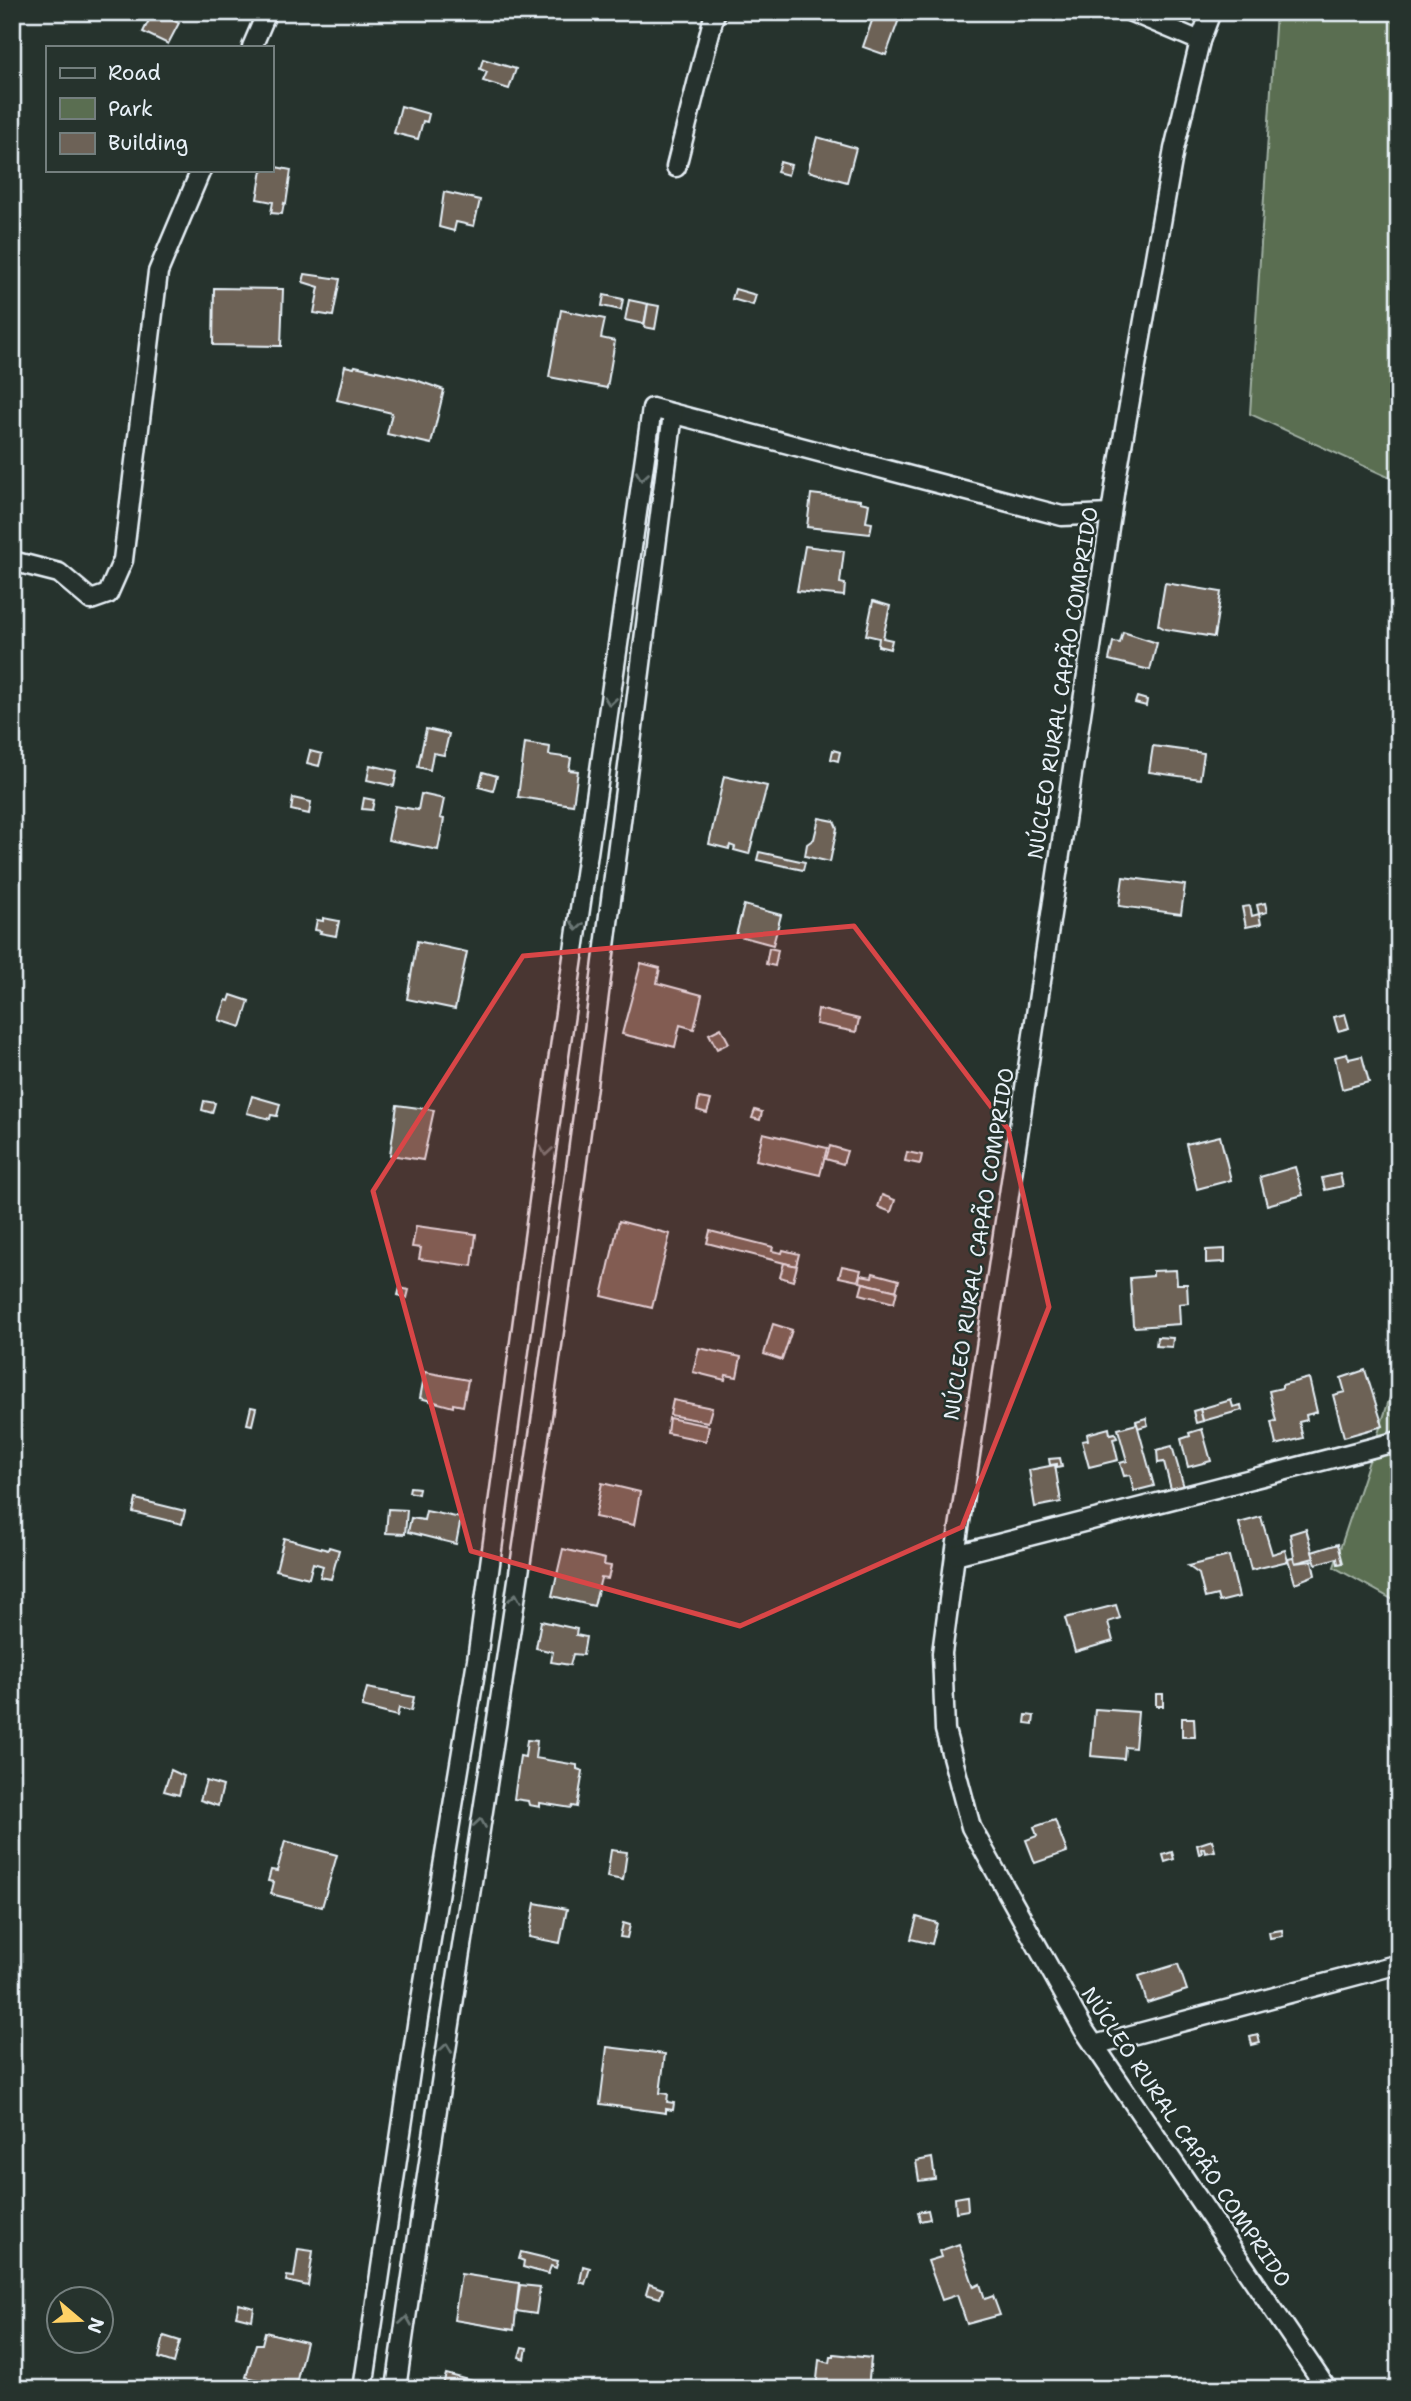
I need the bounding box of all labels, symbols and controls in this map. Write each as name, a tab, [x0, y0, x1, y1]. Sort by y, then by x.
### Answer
legend	[46, 46, 273, 172]
text: Road	[108, 59, 161, 87]
text: Park	[108, 95, 153, 123]
text: Building	[108, 129, 188, 157]
one-way arrow	[635, 470, 650, 481]
street label: NÚCLEO RURAL CAPÃO COMPRIDO	[1020, 505, 1105, 861]
one-way arrow	[602, 695, 617, 707]
one-way arrow	[570, 920, 585, 932]
street label: NÚCLEO RURAL CAPÃO COMPRIDO	[936, 1066, 1021, 1422]
one-way arrow	[538, 1145, 553, 1157]
one-way arrow	[507, 1592, 522, 1604]
one-way arrow	[472, 1817, 487, 1829]
street label: NÚCLEO RURAL CAPÃO COMPRIDO	[1075, 1981, 1298, 2293]
one-way arrow	[438, 2042, 453, 2054]
north arrow	[46, 2286, 116, 2356]
text: N	[81, 2314, 110, 2337]
one-way arrow	[398, 2315, 413, 2327]

